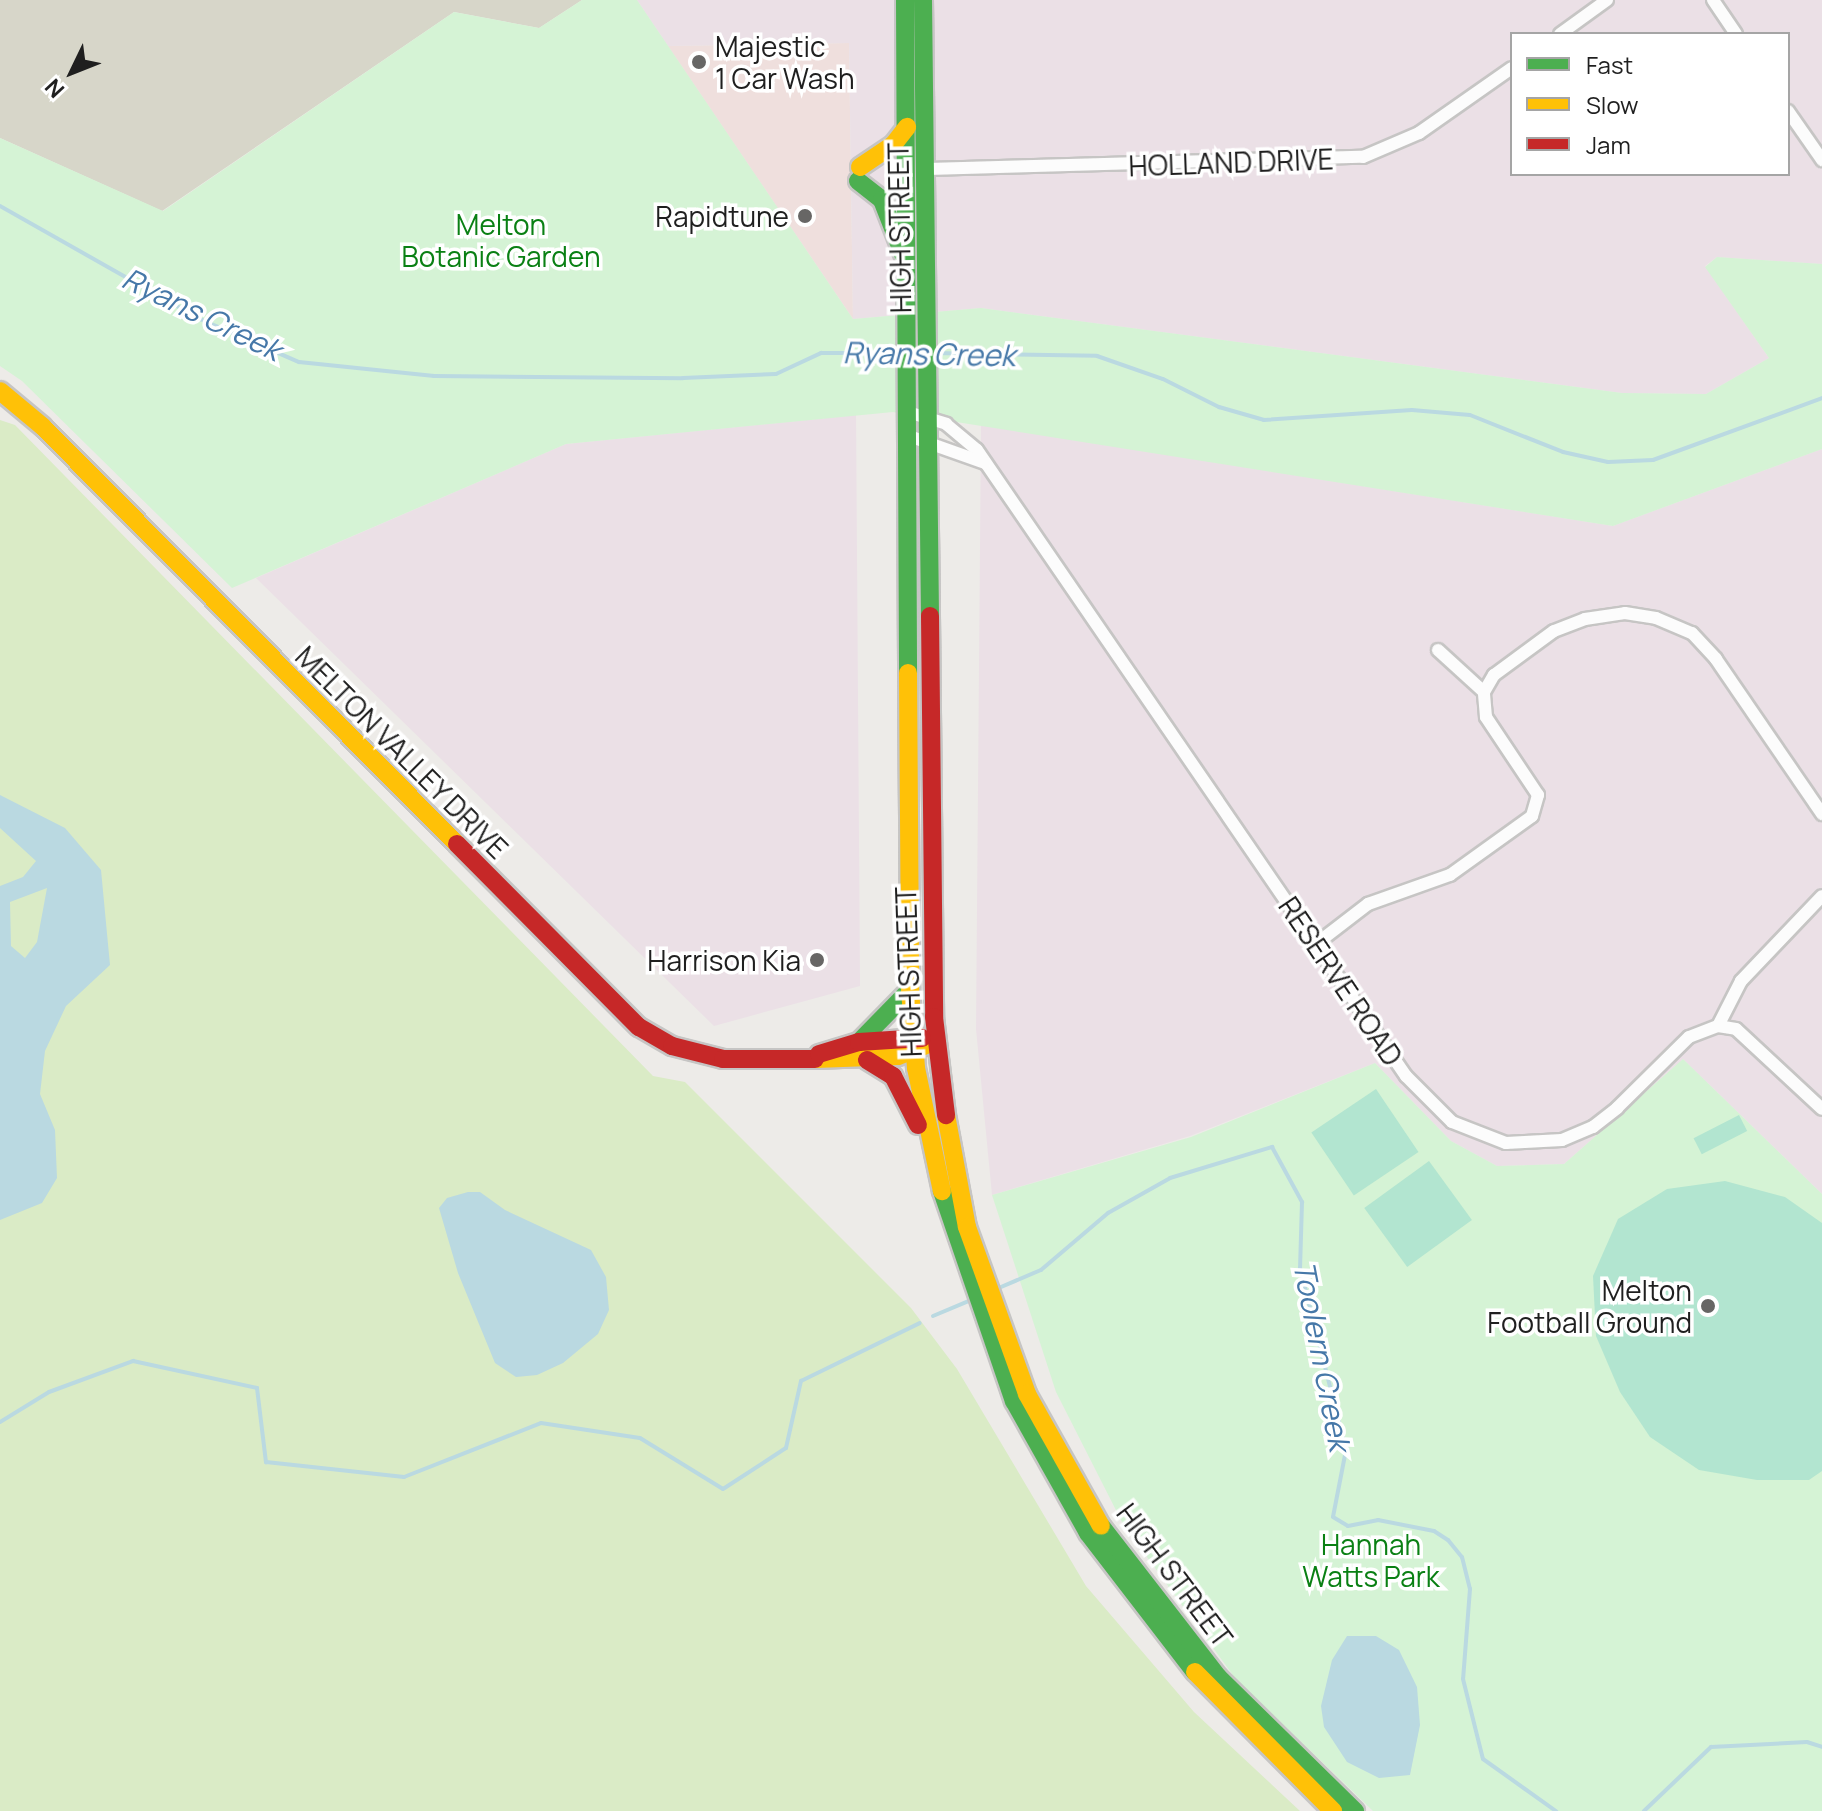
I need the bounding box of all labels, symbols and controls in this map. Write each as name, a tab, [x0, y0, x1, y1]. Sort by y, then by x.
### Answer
place label: Majestic 1 Car Wash	[715, 29, 855, 95]
north arrow	[32, 32, 112, 112]
legend	[1510, 32, 1790, 176]
text: Fast	[1586, 48, 1633, 81]
marker: Majestic 1 Car Wash	[690, 53, 708, 71]
text: N	[38, 72, 71, 104]
text: Slow	[1586, 88, 1639, 121]
text: Jam	[1586, 128, 1631, 161]
street label: HIGH STREET	[881, 142, 917, 314]
street label: HOLLAND DRIVE	[1128, 142, 1334, 182]
place label: Rapidtune	[655, 199, 789, 233]
park label: Melton Botanic Garden	[401, 207, 601, 273]
marker: Rapidtune	[796, 207, 814, 225]
water label: Ryans Creek	[117, 260, 287, 368]
water label: Ryans Creek	[843, 334, 1015, 374]
street label: MELTON VALLEY DRIVE	[289, 639, 515, 865]
street label: HIGH STREET	[888, 886, 928, 1058]
street label: RESERVE ROAD	[1272, 890, 1410, 1072]
place label: Harrison Kia	[647, 943, 801, 977]
marker: Harrison Kia	[808, 951, 826, 969]
water label: Toolern Creek	[1286, 1258, 1358, 1454]
place label: Melton Football Ground	[1487, 1273, 1692, 1339]
marker: Melton Football Ground	[1699, 1297, 1717, 1315]
street label: HIGH STREET	[1110, 1497, 1240, 1653]
park label: Hannah Watts Park	[1302, 1527, 1440, 1593]

